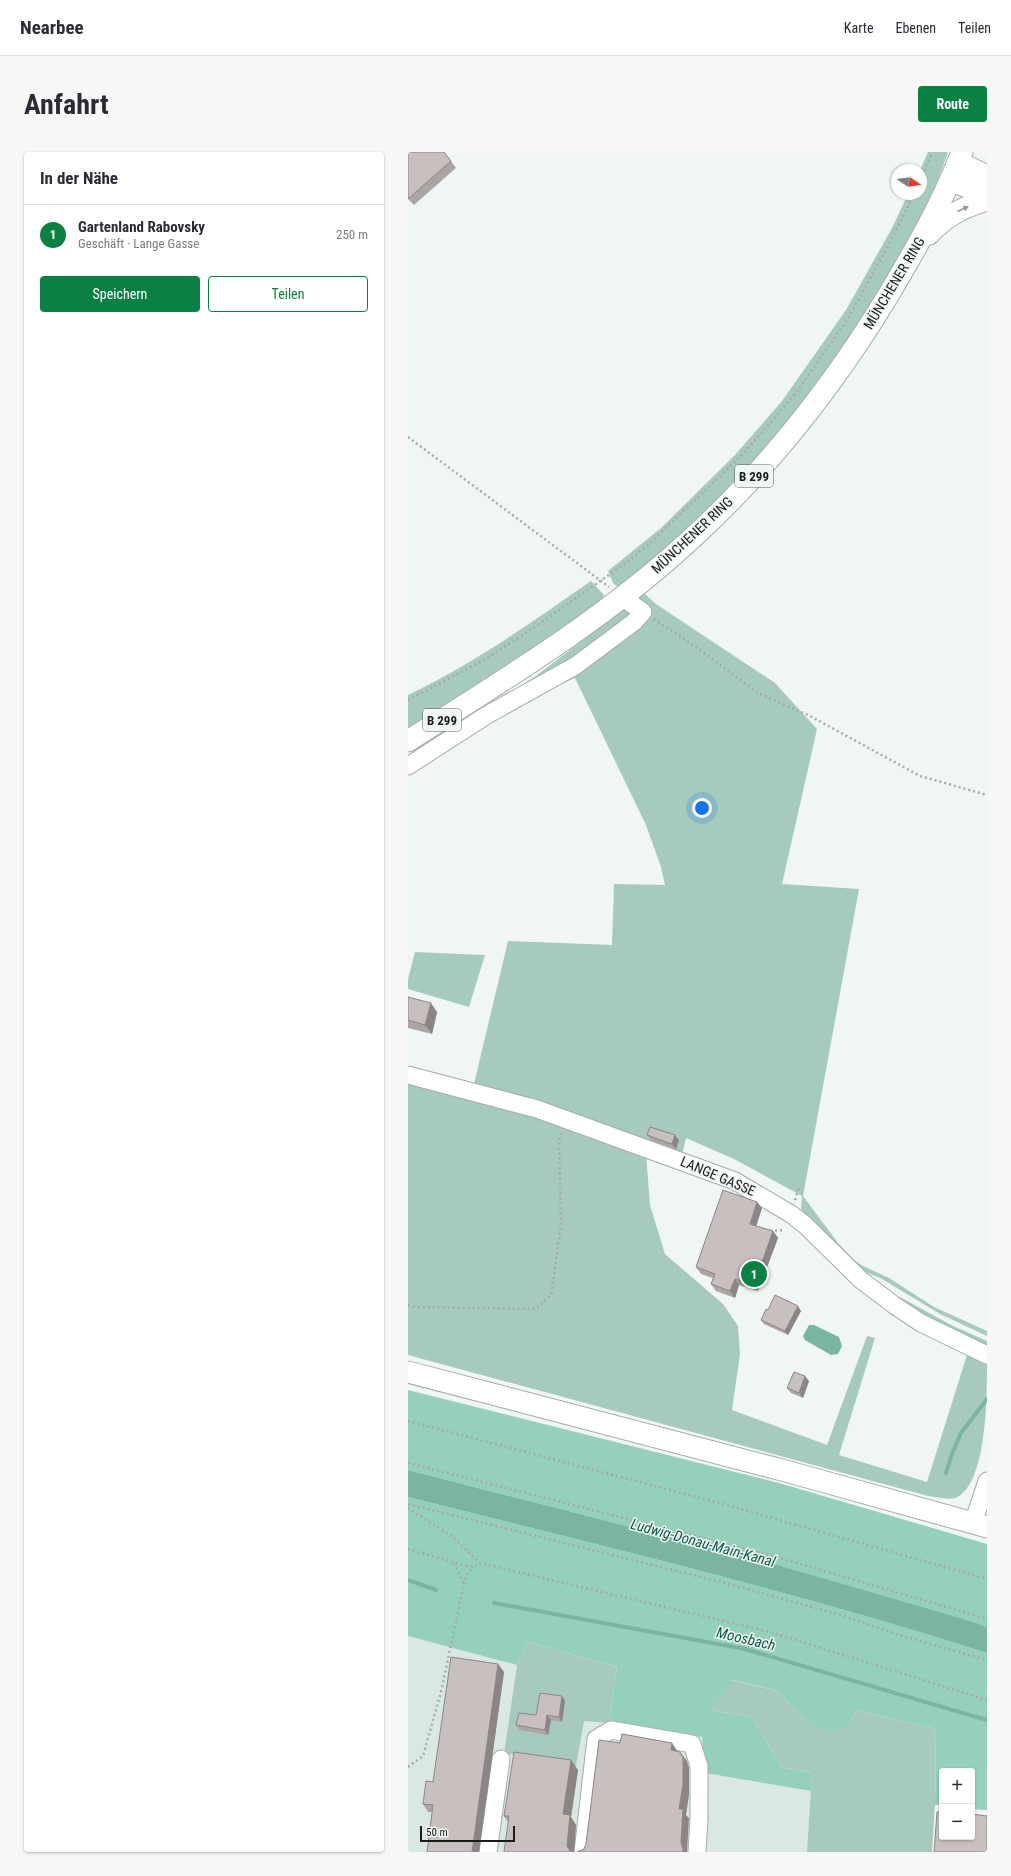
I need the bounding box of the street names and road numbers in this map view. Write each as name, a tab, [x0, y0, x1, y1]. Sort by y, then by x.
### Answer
street label: MÜNCHENER RING	[860, 234, 928, 332]
road number: B 299	[735, 465, 773, 487]
street label: MÜNCHENER RING	[648, 493, 736, 577]
road number: B 299	[423, 709, 461, 731]
street label: LANGE GASSE	[678, 1153, 758, 1199]

